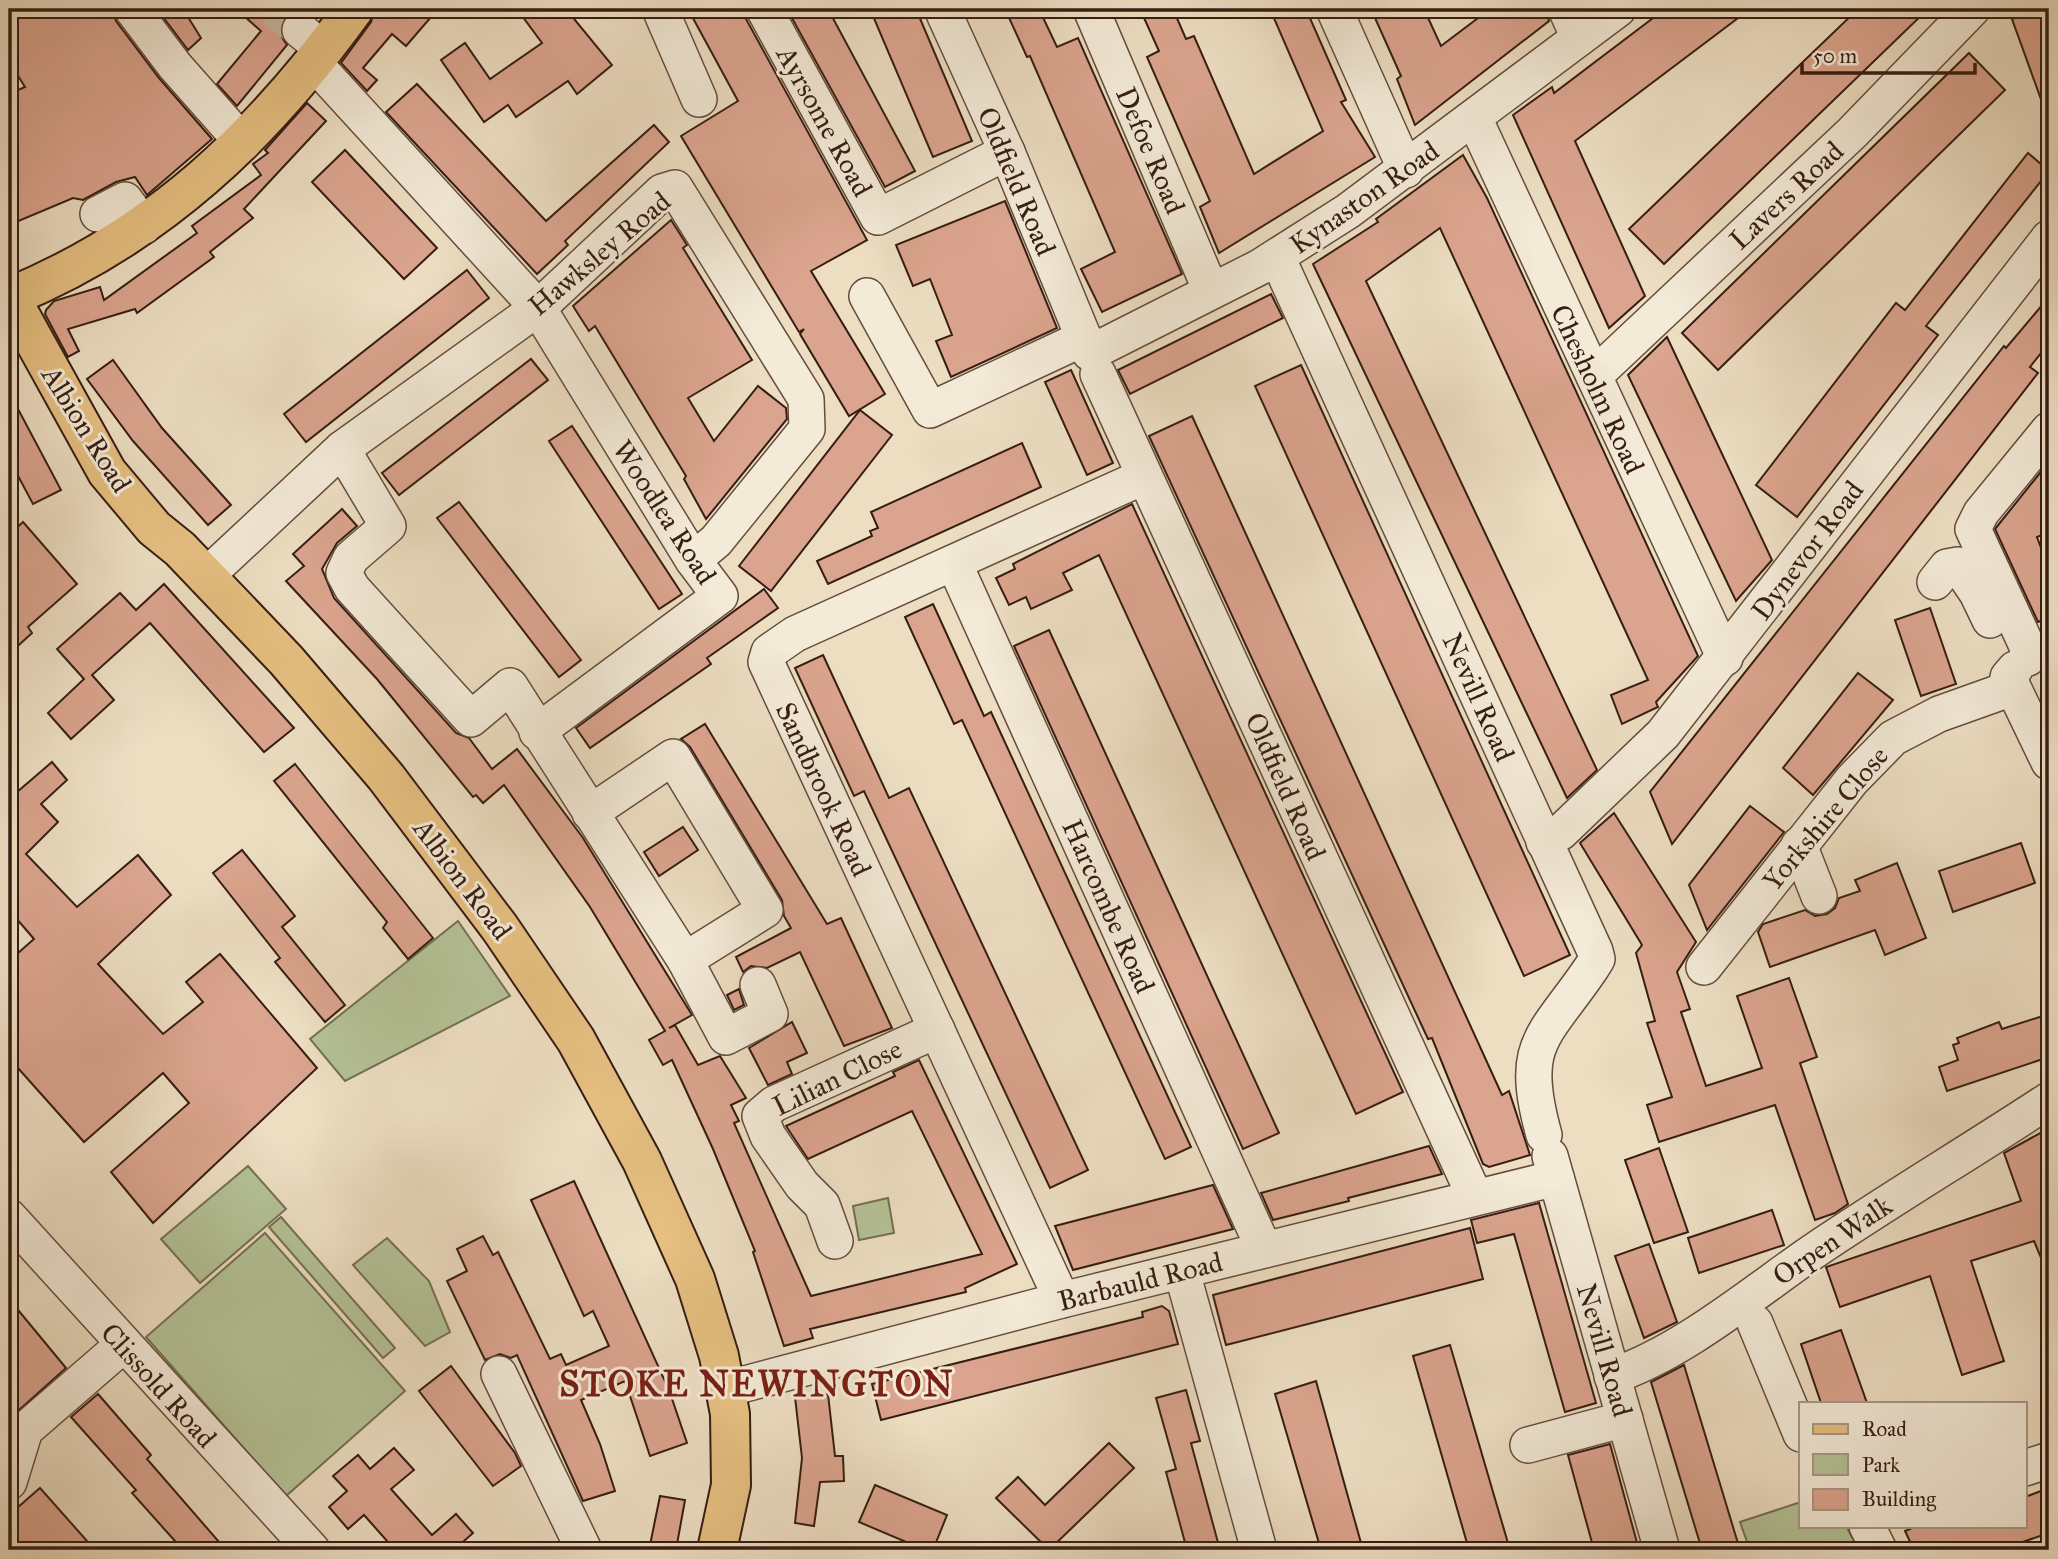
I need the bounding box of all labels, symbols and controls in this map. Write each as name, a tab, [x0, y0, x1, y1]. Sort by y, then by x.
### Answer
scale bar	[1802, 32, 1976, 76]
street label: Ayrsome Road	[768, 39, 880, 203]
text: 50 m	[1813, 43, 1858, 69]
street label: Defoe Road	[1108, 81, 1193, 219]
street label: Oldfield Road	[970, 102, 1064, 261]
street label: Kynaston Road	[1283, 133, 1446, 262]
street label: Lavers Road	[1722, 134, 1851, 257]
street label: Hawksley Road	[521, 184, 678, 323]
street label: Chesholm Road	[1543, 299, 1652, 479]
street label: Albion Road	[33, 359, 139, 499]
street label: Woodlea Road	[605, 434, 724, 591]
street label: Dynevor Road	[1744, 474, 1871, 627]
street label: Nevill Road	[1435, 628, 1522, 767]
street label: Sandbrook Road	[768, 697, 879, 882]
street label: Oldfield Road	[1237, 707, 1334, 865]
street label: Yorkshire Close	[1755, 739, 1896, 898]
street label: Albion Road	[405, 811, 520, 947]
street label: Harcombe Road	[1055, 814, 1163, 999]
street label: Lilian Close	[767, 1031, 908, 1124]
street label: Orpen Walk	[1766, 1188, 1899, 1293]
street label: Barbauld Road	[1054, 1244, 1226, 1319]
street label: Nevill Road	[1569, 1279, 1640, 1421]
street label: Clissold Road	[93, 1316, 224, 1455]
district label: STOKE NEWINGTON	[559, 1363, 955, 1406]
legend	[1799, 1402, 2026, 1528]
text: Road	[1862, 1416, 1907, 1442]
text: Park	[1862, 1452, 1900, 1478]
text: Building	[1862, 1486, 1936, 1512]

